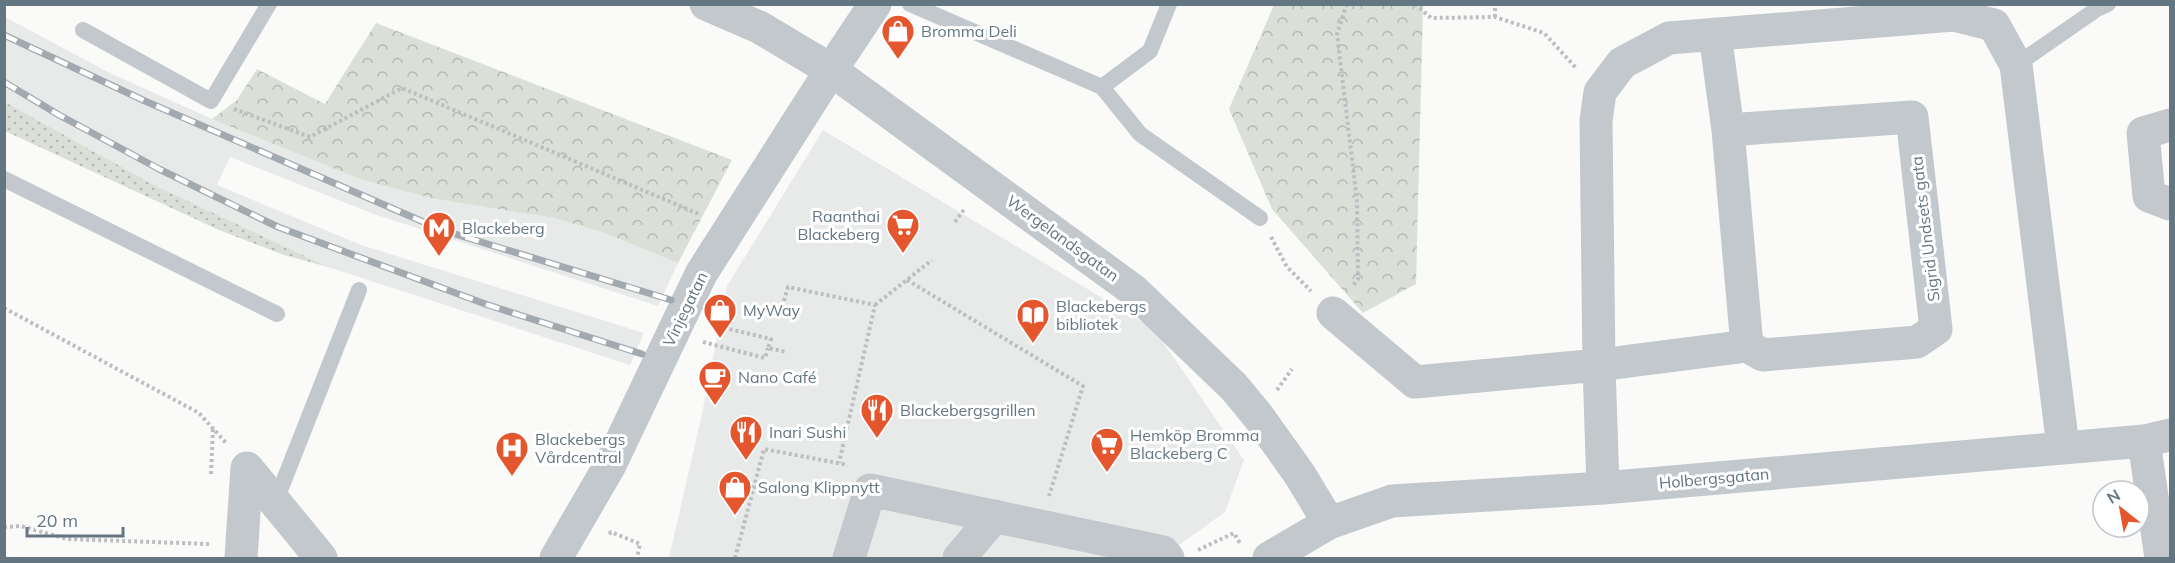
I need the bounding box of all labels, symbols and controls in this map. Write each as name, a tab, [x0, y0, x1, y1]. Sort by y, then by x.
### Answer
shop icon: Bromma Deli	[880, 13, 916, 60]
place label: Bromma Deli	[921, 21, 1017, 41]
street label: Sigrid Undsets gata	[1906, 155, 1944, 303]
street label: Wergelandsgatan	[1003, 191, 1123, 285]
place label: Raanthai Blackeberg	[797, 206, 880, 244]
supermarket icon: Raanthai Blackeberg	[885, 207, 921, 254]
metro station icon: Blackeberg	[421, 210, 457, 257]
place label: Blackeberg	[462, 218, 545, 238]
street label: Vinjegatan	[658, 268, 712, 350]
shop icon: MyWay	[702, 292, 738, 339]
place label: Blackebergs bibliotek	[1056, 296, 1147, 334]
library icon: Blackebergs bibliotek	[1015, 297, 1051, 344]
place label: MyWay	[743, 300, 801, 320]
cafe icon: Nano Café	[697, 359, 733, 406]
place label: Nano Café	[738, 367, 816, 387]
restaurant icon: Blackebergsgrillen	[859, 392, 895, 439]
place label: Blackebergsgrillen	[900, 400, 1036, 420]
restaurant icon: Inari Sushi	[728, 414, 764, 461]
place label: Inari Sushi	[769, 422, 846, 442]
place label: Hemköp Bromma Blackeberg C	[1130, 425, 1259, 463]
supermarket icon: Hemköp Bromma Blackeberg C	[1089, 426, 1125, 473]
place label: Blackebergs Vårdcentral	[535, 429, 626, 467]
hospital icon: Blackebergs Vårdcentral	[494, 430, 530, 477]
street label: Holbergsgatan	[1658, 463, 1770, 493]
shop icon: Salong Klippnytt	[717, 469, 753, 516]
place label: Salong Klippnytt	[758, 477, 880, 497]
north arrow	[2091, 479, 2151, 539]
text: N	[2103, 484, 2124, 508]
scale bar	[27, 500, 123, 538]
text: 20 m	[36, 509, 78, 532]

